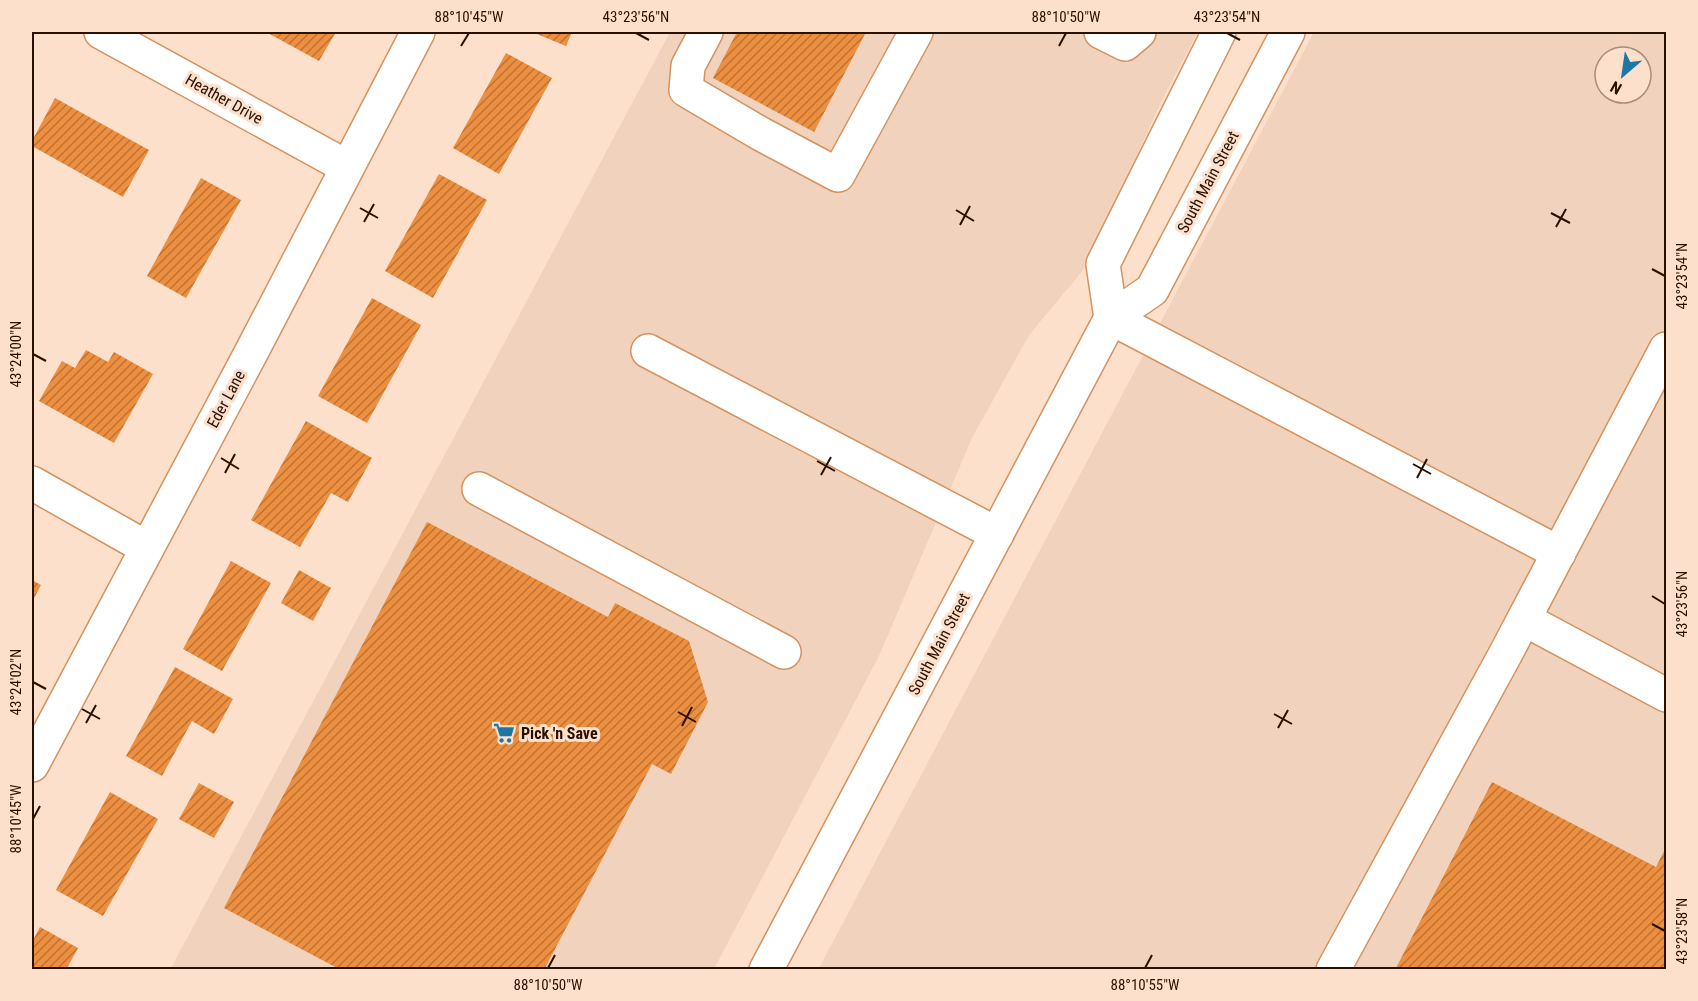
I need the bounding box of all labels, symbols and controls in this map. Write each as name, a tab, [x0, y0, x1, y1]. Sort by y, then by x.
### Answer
text: 88°10'45"W	[435, 8, 504, 26]
text: 43°23'56"N	[603, 8, 669, 26]
text: 88°10'50"W	[1032, 8, 1101, 26]
text: 43°23'54"N	[1194, 8, 1260, 26]
north arrow	[1593, 45, 1653, 105]
street label: Heather Drive	[182, 70, 266, 128]
text: N	[1607, 77, 1625, 98]
street label: South Main Street	[1173, 128, 1243, 236]
text: 43°23'54"N	[1673, 243, 1691, 309]
text: 43°24'00"N	[7, 321, 25, 387]
street label: Eder Lane	[203, 367, 249, 431]
text: 43°23'56"N	[1673, 571, 1691, 637]
street label: South Main Street	[904, 590, 974, 698]
text: 43°24'02"N	[7, 649, 25, 715]
supermarket icon: Pick 'n Save	[492, 721, 516, 745]
place label: Pick 'n Save	[521, 724, 598, 743]
text: 88°10'45"W	[7, 784, 25, 853]
text: 43°23'58"N	[1673, 898, 1691, 964]
text: 88°10'50"W	[514, 976, 583, 994]
text: 88°10'55"W	[1111, 976, 1180, 994]

